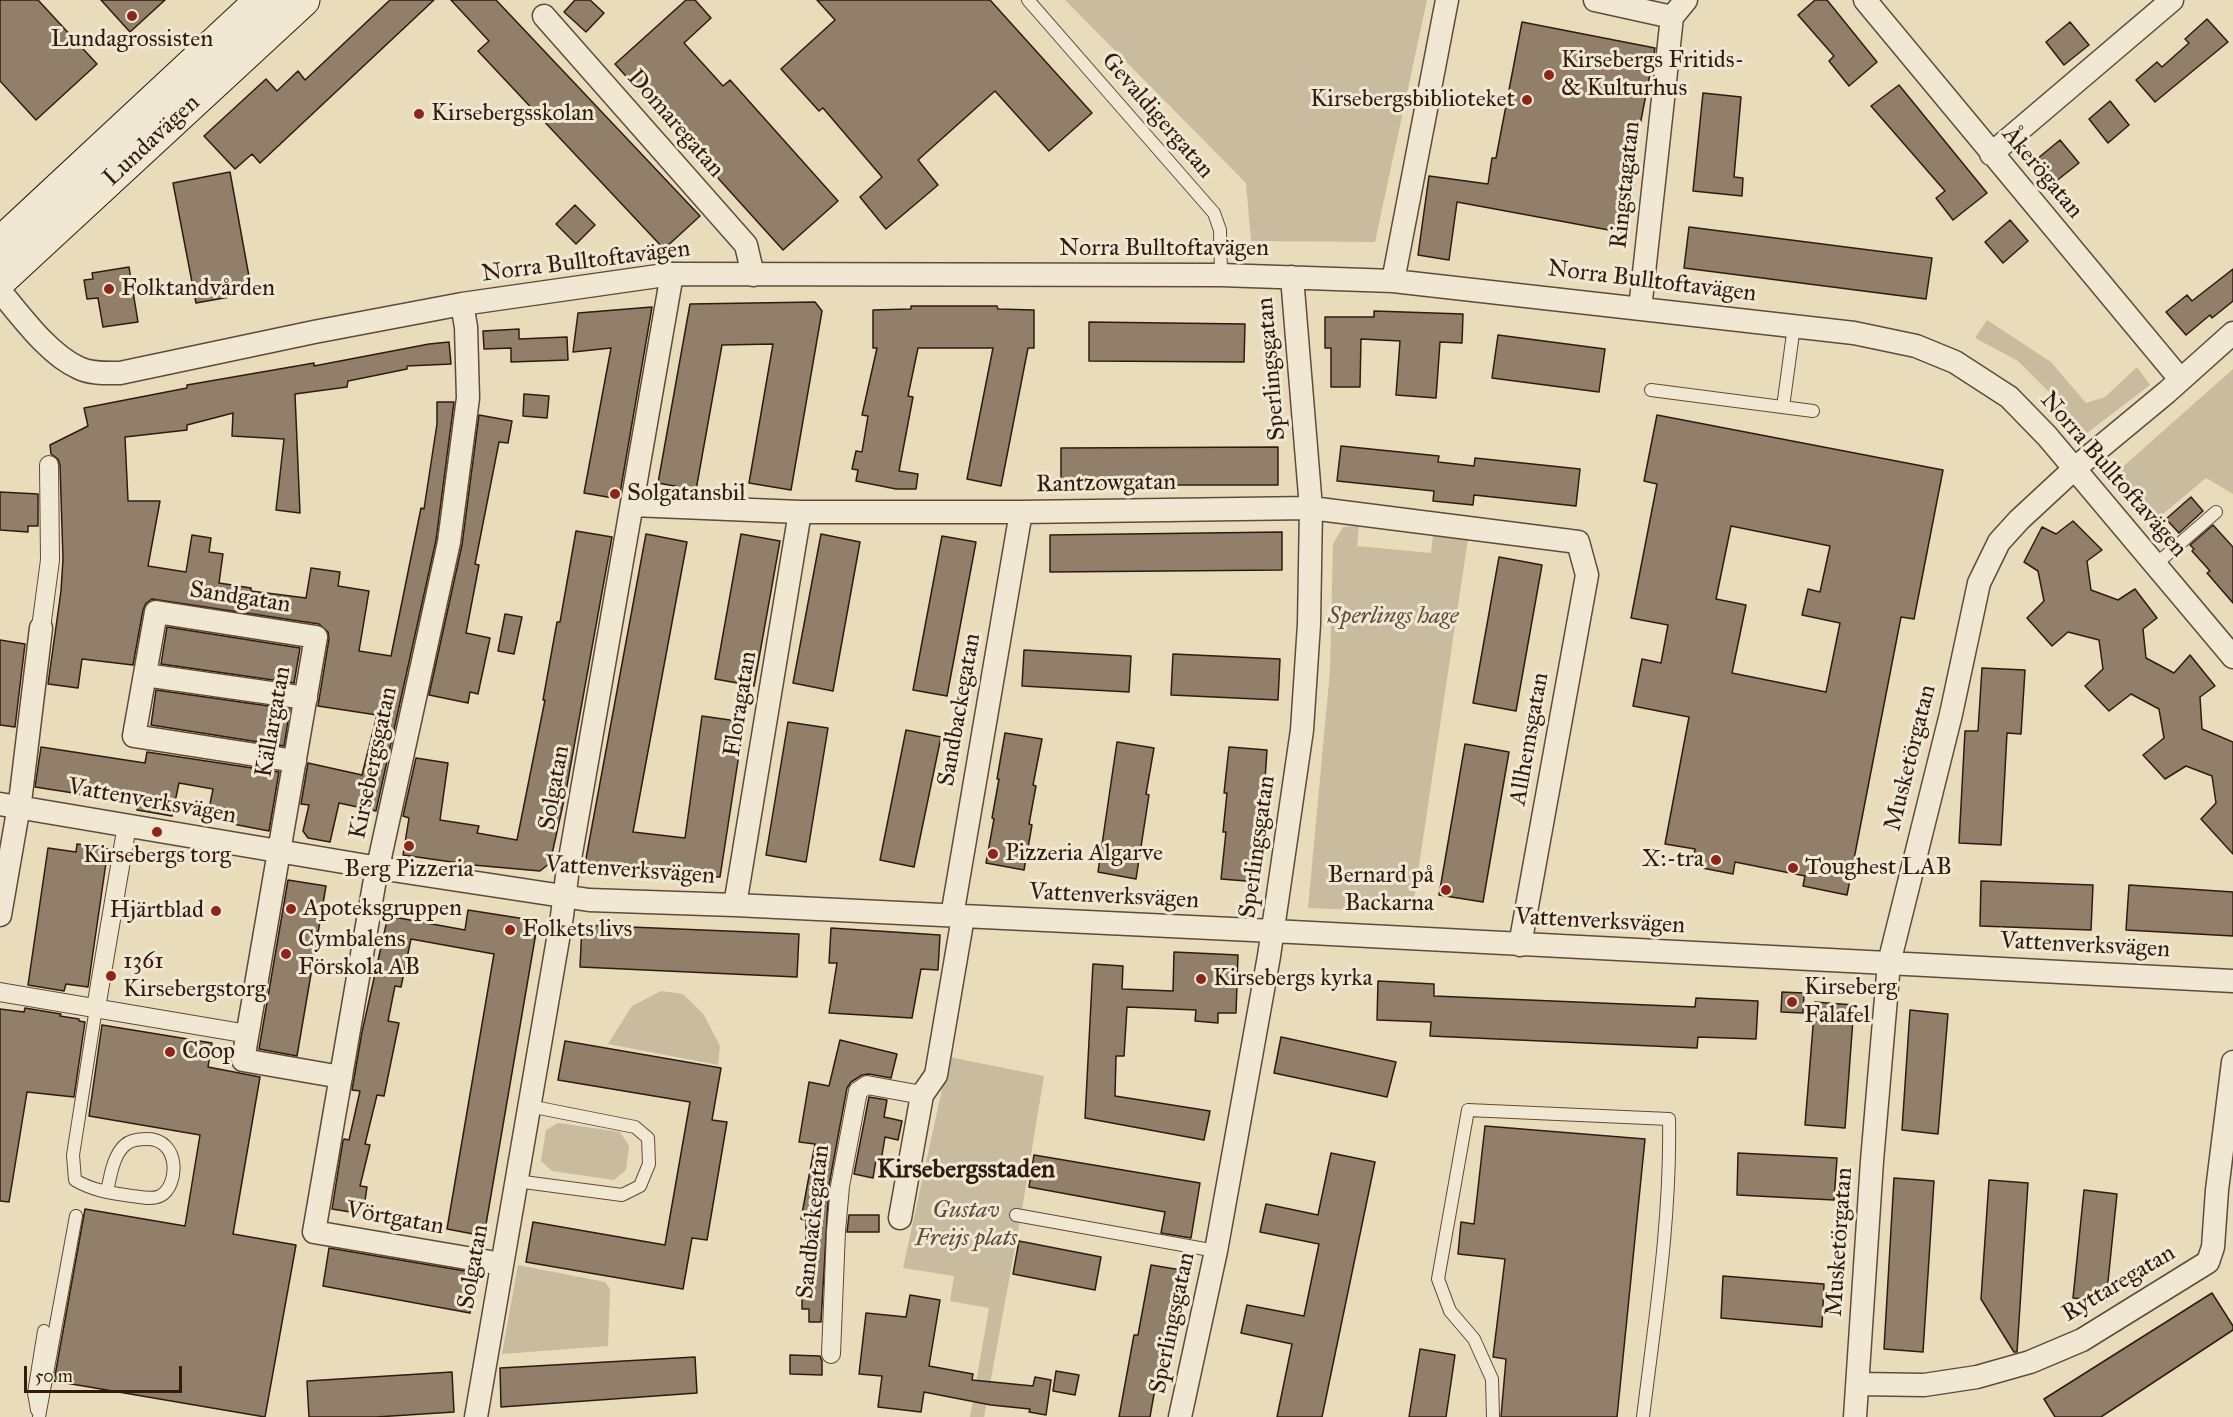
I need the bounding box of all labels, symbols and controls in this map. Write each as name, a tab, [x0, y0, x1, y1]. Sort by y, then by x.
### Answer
marker: Lundagrossisten	[125, 9, 139, 23]
place label: Lundagrossisten	[51, 26, 213, 54]
street label: Gevaldigergatan	[1095, 47, 1219, 185]
place label: Kirsebergs Fritids- & Kulturhus	[1561, 47, 1744, 103]
street label: Domaregatan	[620, 64, 730, 184]
marker: Kirsebergs Fritids- & Kulturhus	[1542, 68, 1556, 82]
place label: Kirsebergsbiblioteket	[1310, 86, 1515, 114]
street label: Lundavägen	[98, 89, 206, 193]
marker: Kirsebergsbiblioteket	[1520, 93, 1534, 107]
place label: Kirsebergsskolan	[431, 100, 594, 128]
marker: Kirsebergsskolan	[412, 107, 426, 121]
street label: Ringstagatan	[1605, 120, 1647, 250]
street label: Åkerögatan	[1995, 121, 2089, 225]
street label: Norra Bulltoftavägen	[480, 235, 692, 289]
street label: Norra Bulltoftavägen	[1059, 235, 1269, 263]
street label: Norra Bulltoftavägen	[1546, 255, 1758, 309]
place label: Folktandvården	[121, 275, 275, 303]
marker: Folktandvården	[102, 282, 116, 296]
street label: Sperlingsgatan	[1251, 296, 1293, 442]
street label: Norra Bulltoftavägen	[2033, 386, 2193, 564]
street label: Rantzowgatan	[1036, 468, 1176, 500]
place label: Solgatansbil	[627, 480, 746, 508]
marker: Solgatansbil	[608, 487, 622, 501]
street label: Sandgatan	[187, 576, 293, 620]
park label: Sperlings hage	[1327, 603, 1459, 631]
street label: Sandbackegatan	[932, 631, 988, 789]
street label: Floragatan	[718, 649, 764, 759]
street label: Källargatan	[250, 664, 298, 780]
street label: Allhemsgatan	[1504, 670, 1556, 808]
street label: Musketörgatan	[1879, 682, 1943, 834]
street label: Kirsebergsgatan	[344, 684, 404, 842]
street label: Solgatan	[533, 743, 577, 833]
street label: Vattenverksvägen	[66, 773, 238, 831]
street label: Sperlingsgatan	[1234, 774, 1282, 920]
marker: Kirsebergs torg	[150, 825, 164, 839]
marker: Berg Pizzeria	[402, 839, 416, 853]
place label: Pizzeria Algarve	[1005, 840, 1163, 868]
place label: Kirsebergs torg	[83, 842, 231, 870]
place label: X:-tra	[1642, 846, 1704, 874]
marker: Pizzeria Algarve	[986, 847, 1000, 861]
street label: Vattenverksvägen	[544, 851, 716, 891]
marker: X:-tra	[1709, 853, 1723, 867]
place label: Toughest LAB	[1805, 854, 1952, 882]
place label: Berg Pizzeria	[344, 856, 474, 884]
marker: Toughest LAB	[1786, 861, 1800, 875]
place label: Bernard på Backarna	[1328, 862, 1434, 918]
street label: Vattenverksvägen	[1028, 878, 1200, 916]
marker: Bernard på Backarna	[1439, 883, 1453, 897]
place label: Apoteksgruppen	[303, 895, 462, 923]
place label: Hjärtblad	[110, 897, 204, 925]
marker: Apoteksgruppen	[284, 902, 298, 916]
street label: Vattenverksvägen	[1514, 903, 1686, 941]
marker: Hjärtblad	[209, 904, 223, 918]
place label: Folkets livs	[522, 916, 632, 944]
marker: Folkets livs	[503, 923, 517, 937]
place label: Cymbalens Förskola AB	[298, 926, 420, 982]
street label: Vattenverksvägen	[1999, 927, 2171, 965]
marker: Cymbalens Förskola AB	[279, 947, 293, 961]
place label: 1361 Kirsebergstorg	[123, 948, 266, 1004]
place label: Kirsebergs kyrka	[1213, 965, 1373, 993]
marker: 1361 Kirsebergstorg	[104, 969, 118, 983]
marker: Kirsebergs kyrka	[1194, 972, 1208, 986]
place label: Kirseberg Falafel	[1804, 974, 1897, 1030]
marker: Kirseberg Falafel	[1785, 995, 1799, 1009]
place label: Coop	[182, 1038, 235, 1066]
marker: Coop	[163, 1045, 177, 1059]
street label: Sandbackegatan	[792, 1144, 836, 1300]
district label: Kirsebergsstaden	[877, 1155, 1055, 1187]
street label: Musketörgatan	[1820, 1166, 1860, 1318]
street label: Vörtgatan	[344, 1196, 446, 1242]
park label: Gustav Freijs plats	[915, 1197, 1017, 1253]
street label: Solgatan	[452, 1222, 496, 1312]
street label: Ryttaregatan	[2057, 1239, 2181, 1329]
street label: Sperlingsgatan	[1144, 1250, 1202, 1396]
scale bar	[27, 1354, 184, 1392]
text: 50 m	[35, 1365, 73, 1387]

